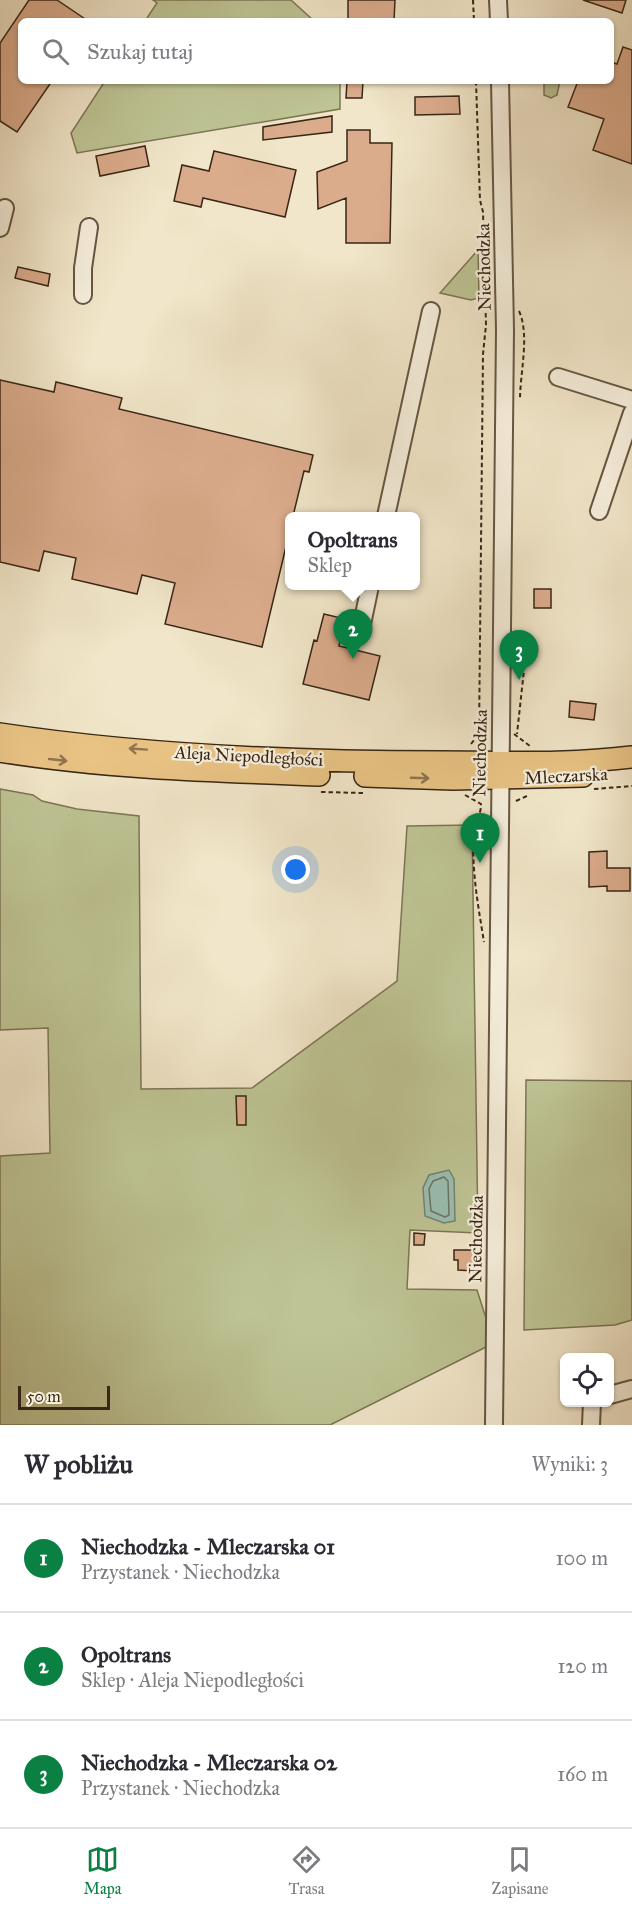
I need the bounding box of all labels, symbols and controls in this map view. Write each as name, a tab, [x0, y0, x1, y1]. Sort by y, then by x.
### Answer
search box	[18, 18, 614, 84]
icon: search	[39, 35, 72, 68]
text: Szukaj tutaj	[87, 38, 193, 65]
street label: Niechodzka	[472, 223, 496, 311]
popup	[285, 512, 420, 590]
text: Opoltrans	[307, 526, 398, 553]
text: Sklep	[307, 553, 352, 577]
pin: 2	[334, 610, 372, 659]
pin: 3	[500, 630, 538, 680]
street label: Niechodzka	[468, 709, 492, 797]
street label: Aleja Niepodległości	[173, 741, 324, 772]
one-way arrow	[129, 743, 149, 754]
one-way arrow	[47, 755, 67, 766]
street label: Mleczarska	[524, 763, 609, 789]
one-way arrow	[410, 772, 430, 784]
pin: 1	[460, 814, 500, 863]
your location	[281, 855, 310, 884]
street label: Niechodzka	[464, 1195, 488, 1283]
map controls	[560, 1353, 614, 1407]
button: locate	[560, 1353, 614, 1407]
scale bar	[18, 1383, 110, 1410]
text: 50 m	[27, 1387, 61, 1406]
text: W pobliżu	[24, 1448, 133, 1480]
text: Wyniki: 3	[531, 1452, 608, 1476]
text: Niechodzka - Mleczarska 01	[81, 1533, 335, 1560]
text: 1	[40, 1546, 47, 1570]
text: 100 m	[556, 1546, 608, 1570]
text: Przystanek · Niechodzka	[81, 1560, 280, 1584]
text: Opoltrans	[81, 1641, 171, 1668]
text: 2	[39, 1654, 48, 1678]
text: 120 m	[557, 1654, 608, 1678]
text: Sklep · Aleja Niepodległości	[81, 1668, 304, 1692]
text: Niechodzka - Mleczarska 02	[81, 1749, 337, 1776]
text: 3	[40, 1762, 48, 1786]
text: 160 m	[557, 1762, 608, 1786]
text: Przystanek · Niechodzka	[81, 1776, 280, 1800]
tab: Mapa	[83, 1843, 122, 1898]
tab: Trasa	[288, 1843, 324, 1898]
tab: Zapisane	[491, 1843, 548, 1898]

